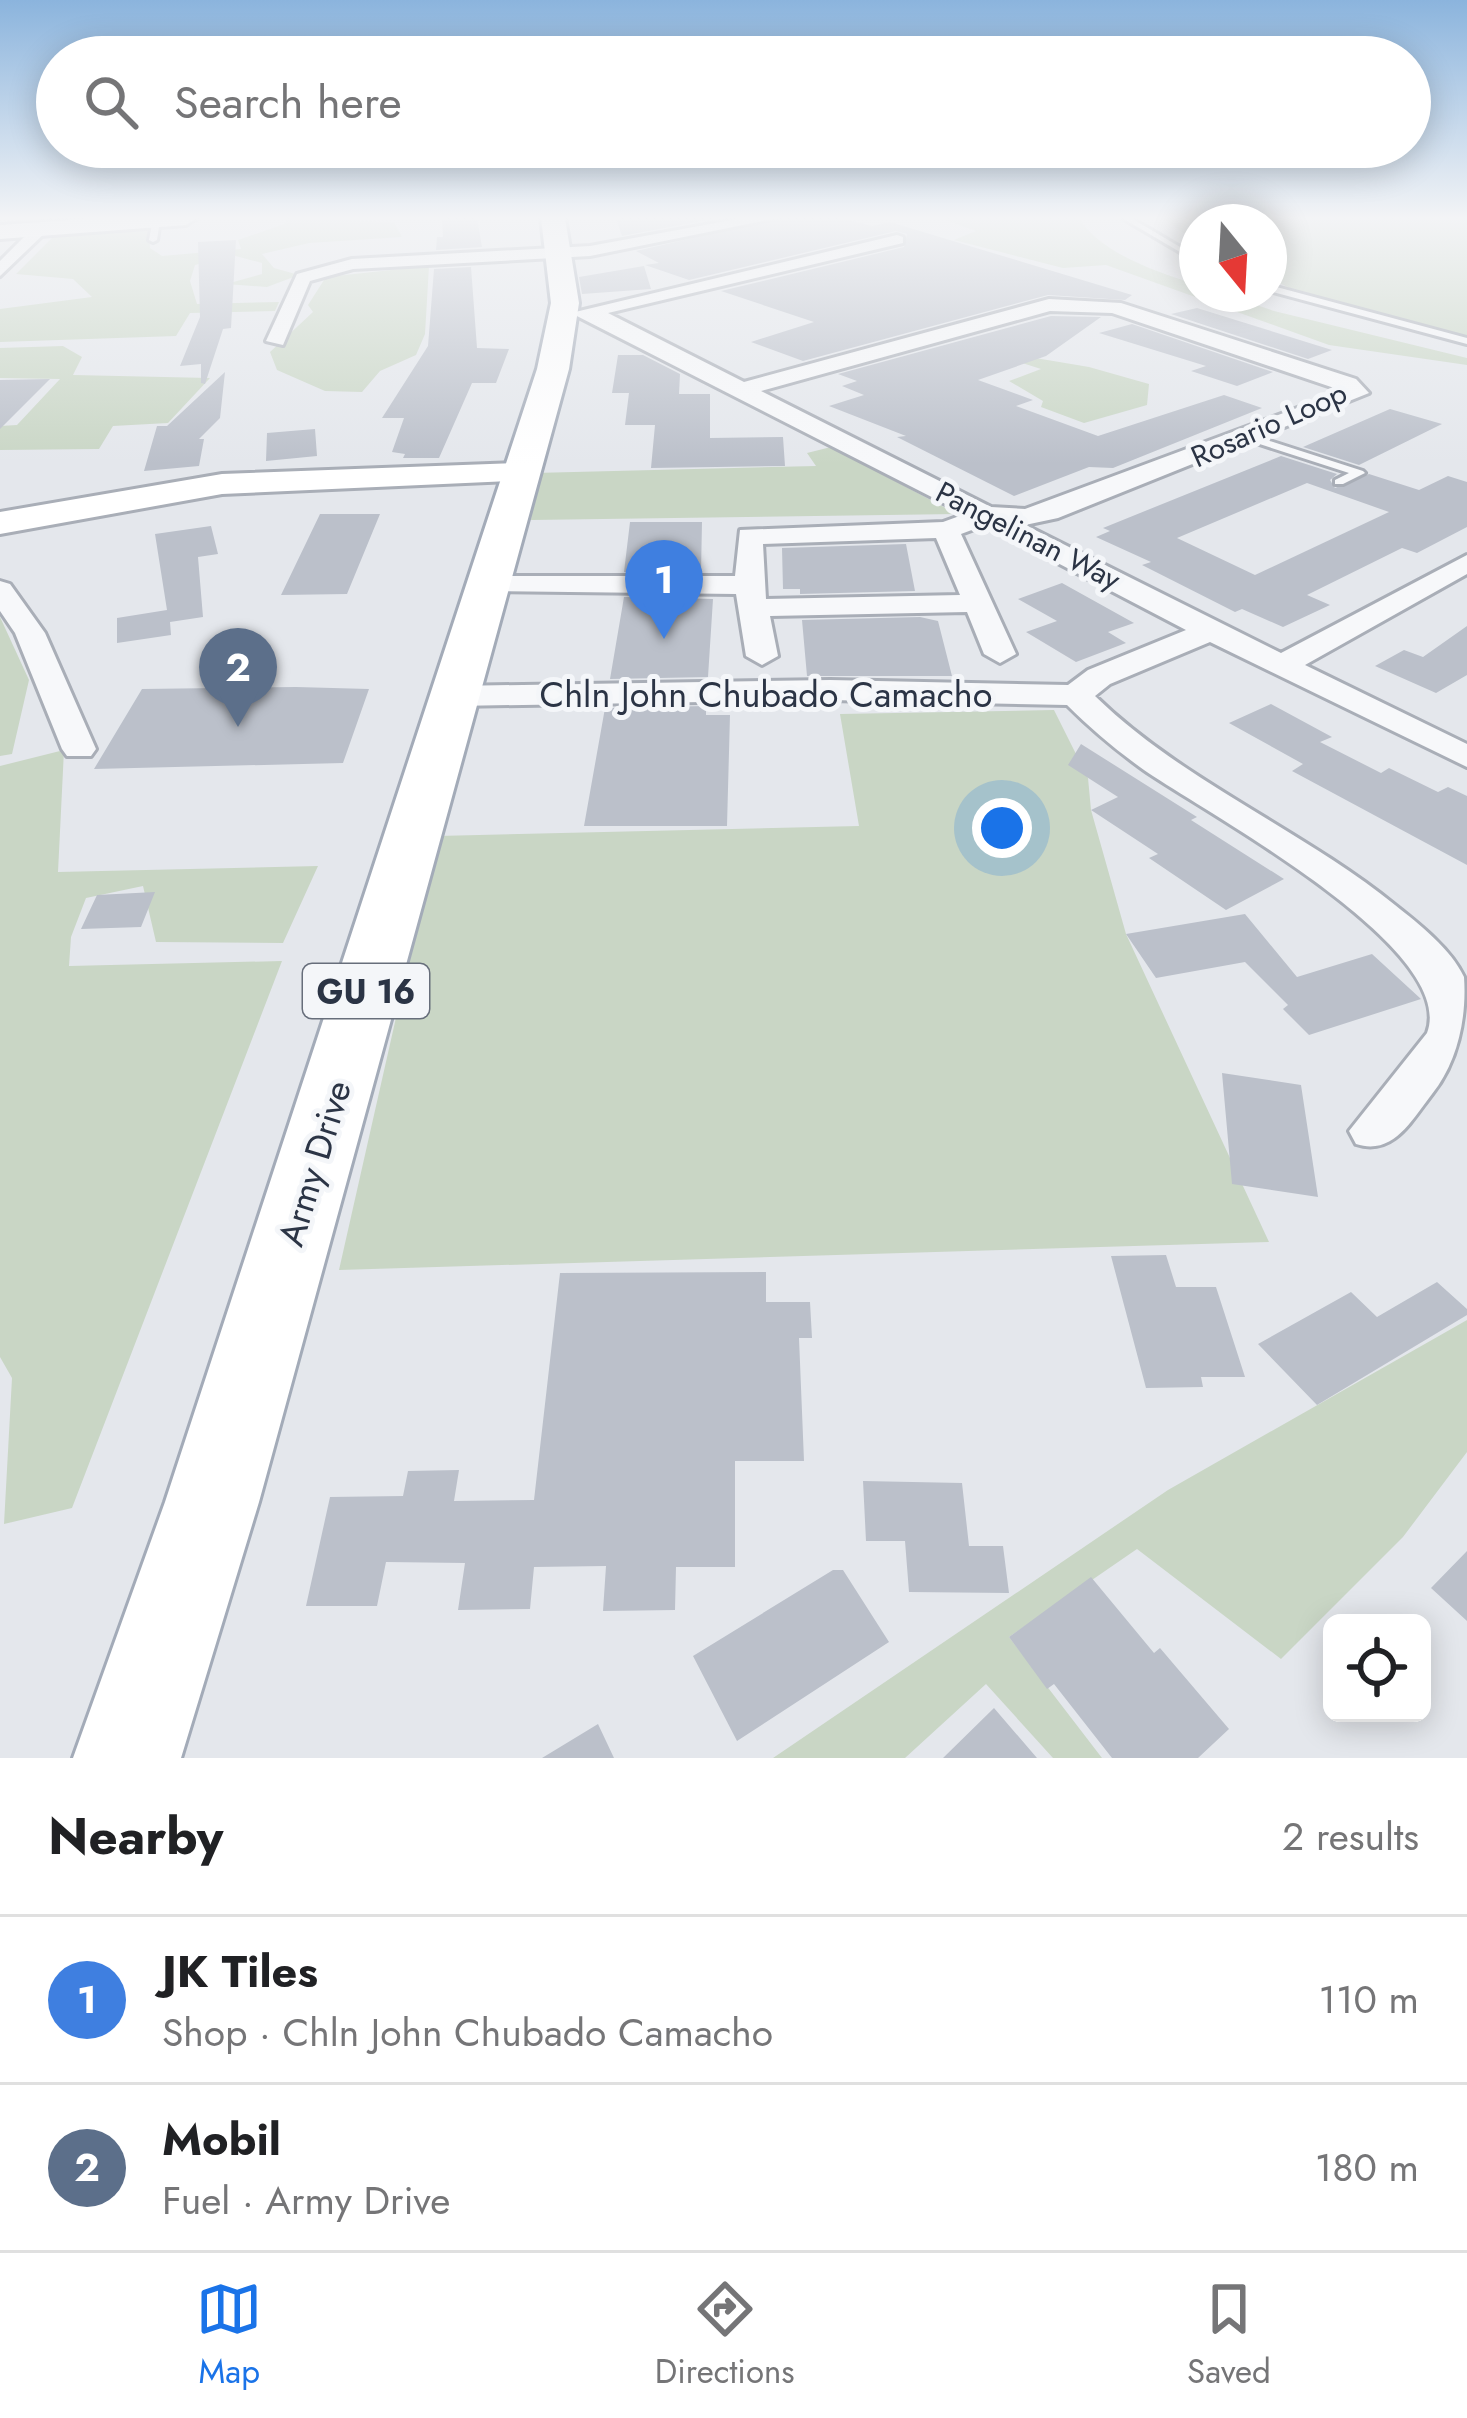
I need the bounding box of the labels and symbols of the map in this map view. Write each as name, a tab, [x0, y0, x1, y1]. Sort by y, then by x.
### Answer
north arrow	[1179, 204, 1287, 312]
street label: Rosario Loop	[1184, 371, 1354, 478]
street label: Pangelinan Way	[928, 471, 1129, 601]
pin: 1	[625, 540, 703, 639]
pin: 2	[199, 628, 277, 727]
street label: Chln John Chubado Camacho	[540, 668, 992, 720]
your location	[972, 798, 1032, 858]
road number: GU 16	[303, 964, 429, 1018]
street label: Army Drive	[264, 1074, 364, 1252]

